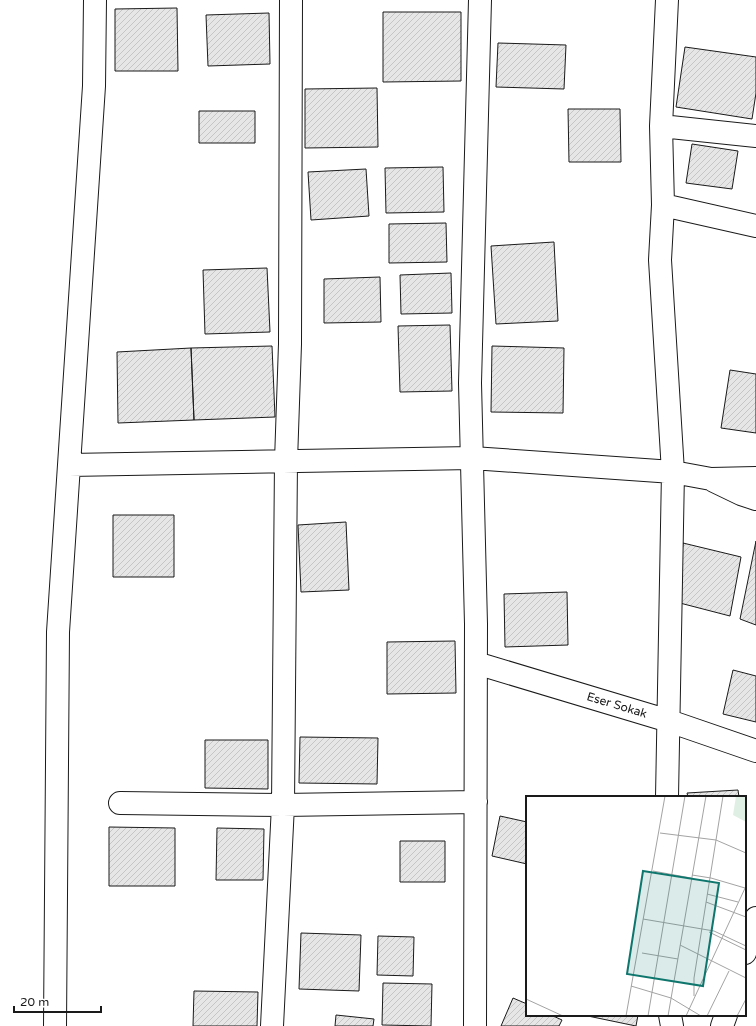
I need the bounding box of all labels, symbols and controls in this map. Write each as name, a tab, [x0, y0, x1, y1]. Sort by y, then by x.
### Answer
street label: Eser Sokak	[585, 689, 649, 721]
inset map	[526, 796, 746, 1016]
scale bar	[14, 988, 101, 1014]
text: 20 m	[20, 995, 49, 1009]

